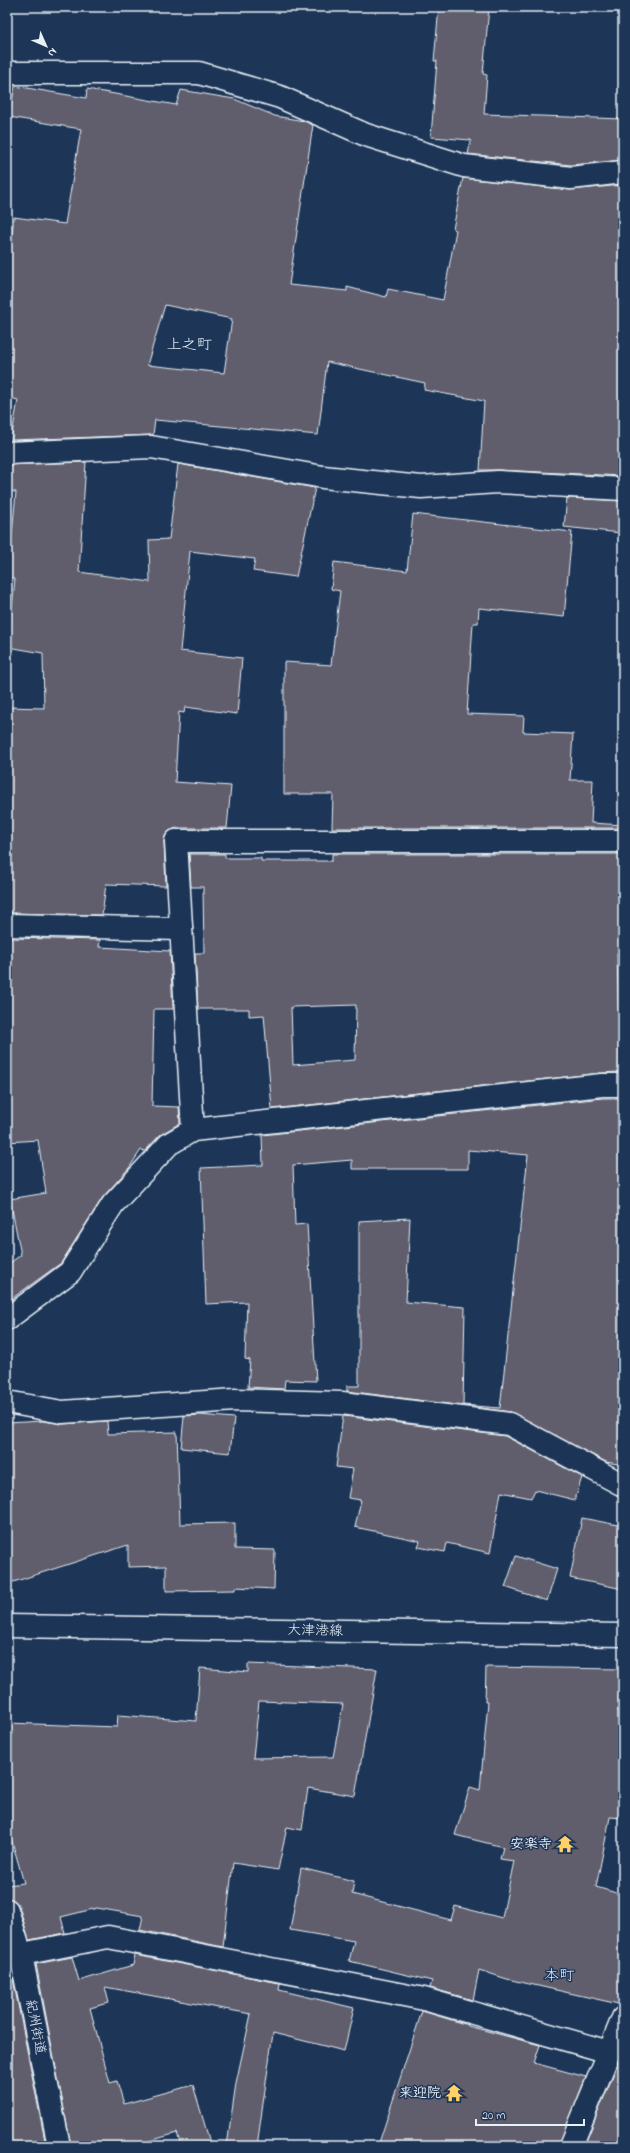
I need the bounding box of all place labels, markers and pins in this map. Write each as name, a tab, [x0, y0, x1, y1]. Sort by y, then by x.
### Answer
place label: 安楽寺	[510, 1834, 552, 1855]
temple icon: 安楽寺	[555, 1834, 575, 1854]
place label: 来迎院	[399, 2083, 441, 2104]
temple icon: 来迎院	[444, 2083, 464, 2103]

